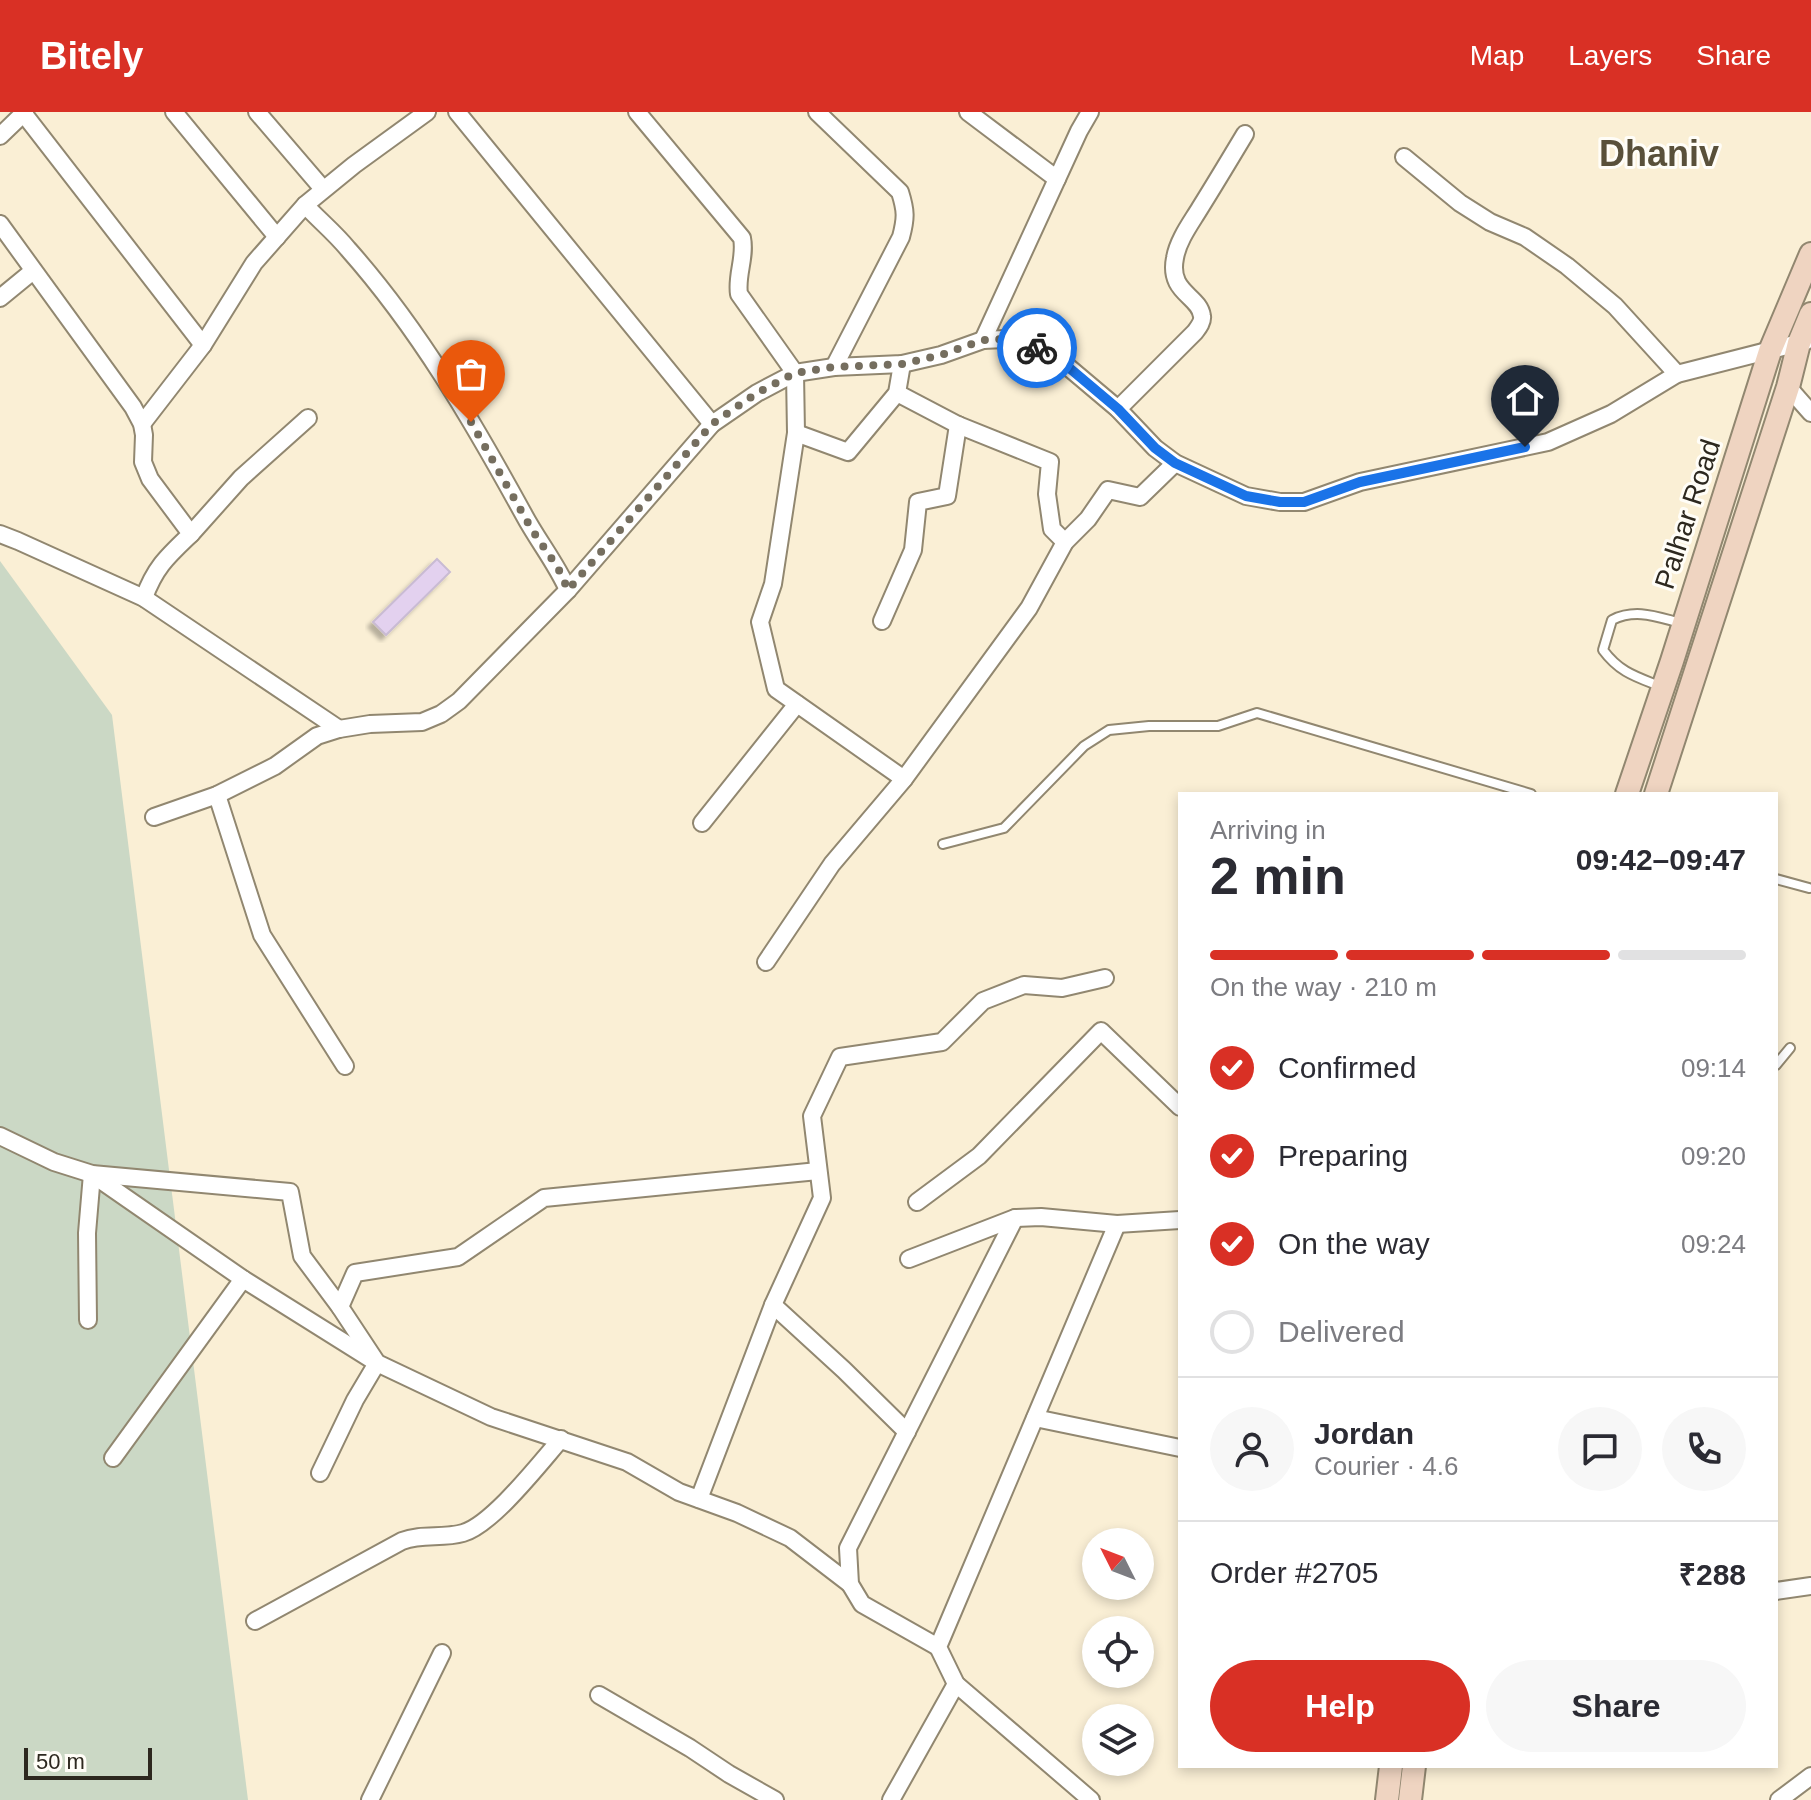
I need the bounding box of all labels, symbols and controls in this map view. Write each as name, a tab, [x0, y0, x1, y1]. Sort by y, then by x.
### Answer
text: Bitely	[40, 35, 143, 77]
text: Map	[1470, 40, 1524, 71]
text: Layers	[1568, 40, 1652, 71]
text: Share	[1696, 40, 1771, 71]
district label: Dhaniv	[1599, 133, 1719, 174]
courier	[997, 308, 1077, 388]
icon: bike	[1015, 326, 1059, 370]
pin	[437, 340, 505, 422]
icon: bag	[449, 352, 493, 396]
pin	[1491, 365, 1559, 447]
icon: home	[1503, 377, 1547, 421]
street label: Palhar Road	[1649, 435, 1726, 593]
text: Arriving in	[1210, 815, 1326, 845]
text: 09:42–09:47	[1576, 843, 1746, 876]
text: 2 min	[1210, 847, 1346, 905]
text: On the way · 210 m	[1210, 972, 1437, 1002]
icon: check	[1210, 1046, 1254, 1090]
text: Confirmed	[1278, 1051, 1416, 1084]
text: 09:14	[1681, 1053, 1746, 1083]
icon: check	[1210, 1134, 1254, 1178]
text: Preparing	[1278, 1139, 1408, 1172]
text: 09:20	[1681, 1141, 1746, 1171]
icon: check	[1210, 1222, 1254, 1266]
text: On the way	[1278, 1227, 1430, 1260]
text: 09:24	[1681, 1229, 1746, 1259]
text: Delivered	[1278, 1315, 1405, 1348]
button: person	[1210, 1407, 1294, 1491]
button: chat	[1558, 1407, 1642, 1491]
button: phone	[1662, 1407, 1746, 1491]
text: Jordan	[1314, 1417, 1414, 1450]
text: Courier · 4.6	[1314, 1451, 1459, 1481]
north arrow	[1082, 1528, 1154, 1600]
map controls	[1082, 1528, 1154, 1776]
text: Order #2705	[1210, 1556, 1378, 1589]
text: ₹288	[1679, 1558, 1746, 1591]
button: locate	[1082, 1616, 1154, 1688]
button: Help	[1210, 1660, 1470, 1752]
button: Share	[1486, 1660, 1746, 1752]
button: layers	[1082, 1704, 1154, 1776]
scale bar	[24, 1744, 152, 1780]
text: 50 m	[36, 1749, 85, 1774]

